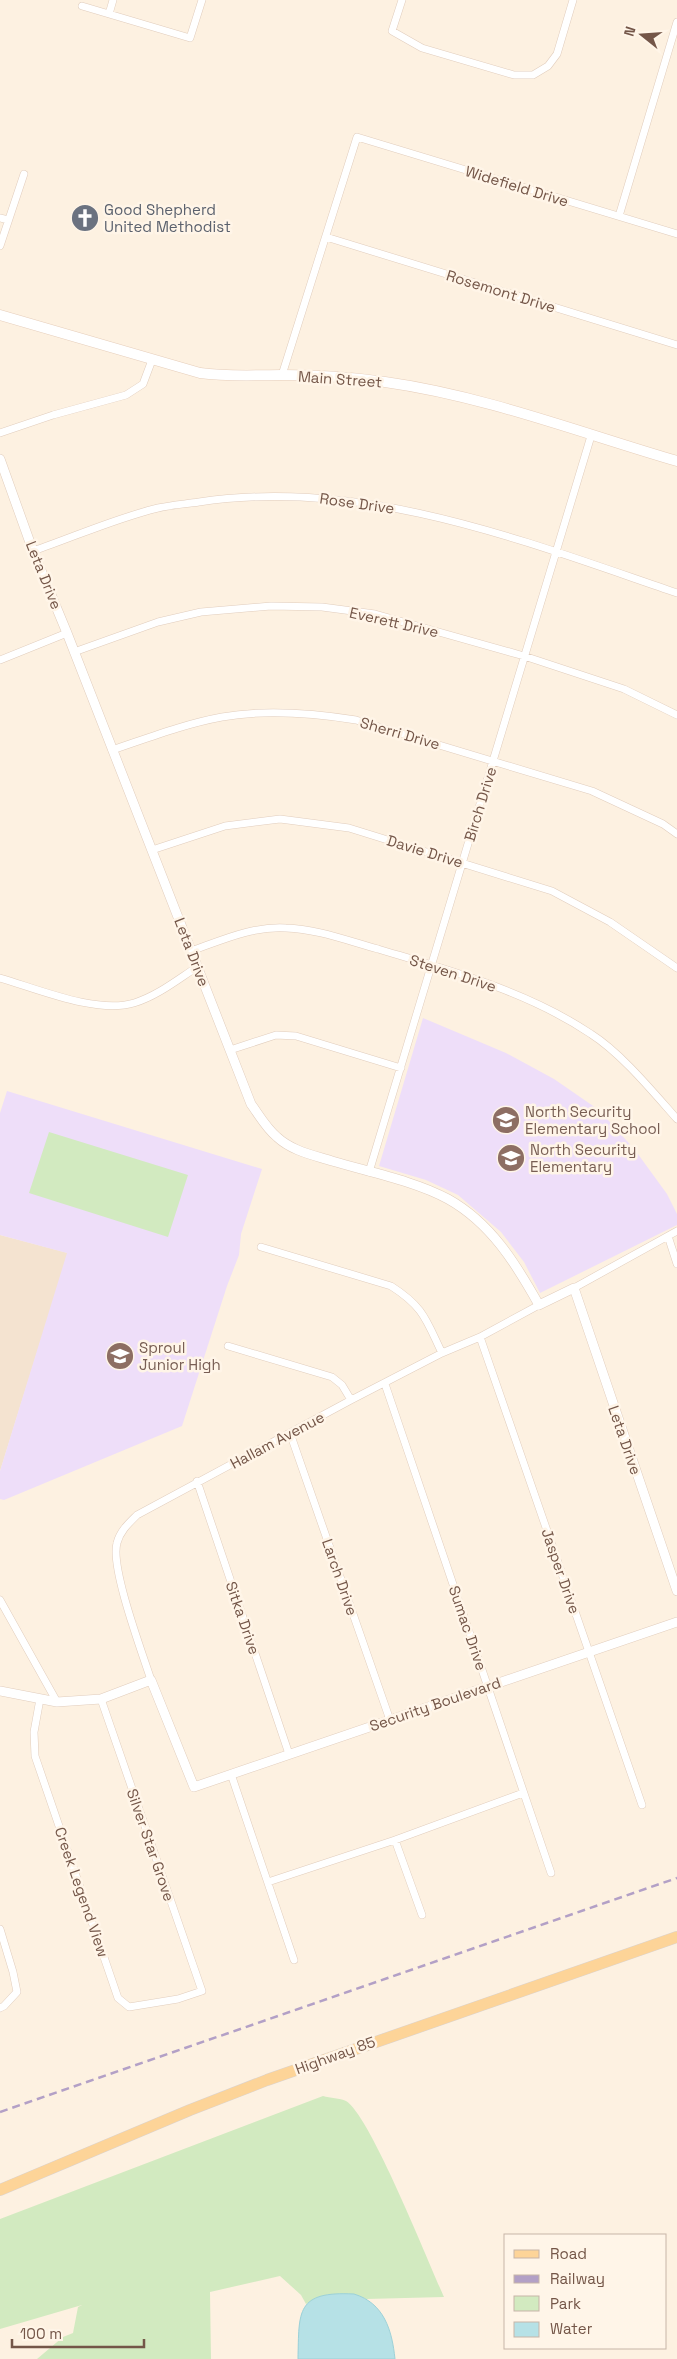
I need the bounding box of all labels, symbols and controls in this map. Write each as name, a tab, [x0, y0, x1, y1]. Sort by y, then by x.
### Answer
north arrow	[617, 10, 667, 60]
text: N	[620, 24, 640, 38]
street label: Widefield Drive	[463, 161, 571, 211]
place label: Good Shepherd United Methodist	[104, 200, 231, 236]
church icon: Good Shepherd United Methodist	[70, 203, 100, 233]
street label: Rosemont Drive	[444, 265, 558, 317]
street label: Main Street	[297, 367, 383, 391]
street label: Rose Drive	[318, 488, 396, 518]
street label: Leta Drive	[22, 538, 66, 612]
street label: Everett Drive	[348, 603, 441, 642]
street label: Sherri Drive	[358, 713, 442, 753]
street label: Birch Drive	[460, 764, 500, 844]
street label: Davie Drive	[385, 830, 465, 872]
street label: Leta Drive	[170, 915, 214, 989]
street label: Steven Drive	[407, 950, 499, 996]
place label: North Security Elementary School	[525, 1102, 661, 1138]
school or university icon: North Security Elementary School	[491, 1105, 521, 1135]
place label: North Security Elementary	[530, 1140, 636, 1176]
school or university icon: North Security Elementary	[496, 1143, 526, 1173]
place label: Sproul Junior High	[139, 1338, 221, 1374]
school or university icon: Sproul Junior High	[105, 1341, 135, 1371]
street label: Leta Drive	[604, 1403, 646, 1477]
street label: Hallam Avenue	[227, 1407, 327, 1473]
street label: Jasper Drive	[538, 1526, 585, 1616]
street label: Larch Drive	[318, 1536, 362, 1618]
street label: Sitka Drive	[222, 1579, 264, 1657]
street label: Sumac Drive	[445, 1583, 491, 1673]
street label: Security Boulevard	[367, 1673, 503, 1735]
street label: Silver Star Grove	[123, 1786, 179, 1904]
street label: Creek Legend View	[51, 1824, 113, 1960]
street label: Highway 85	[292, 2032, 378, 2078]
legend	[504, 2234, 667, 2349]
text: Road	[550, 2244, 587, 2263]
text: Railway	[550, 2269, 605, 2288]
text: Park	[550, 2294, 581, 2313]
scale bar	[12, 2316, 145, 2348]
text: Water	[550, 2319, 593, 2338]
text: 100 m	[20, 2324, 62, 2343]

